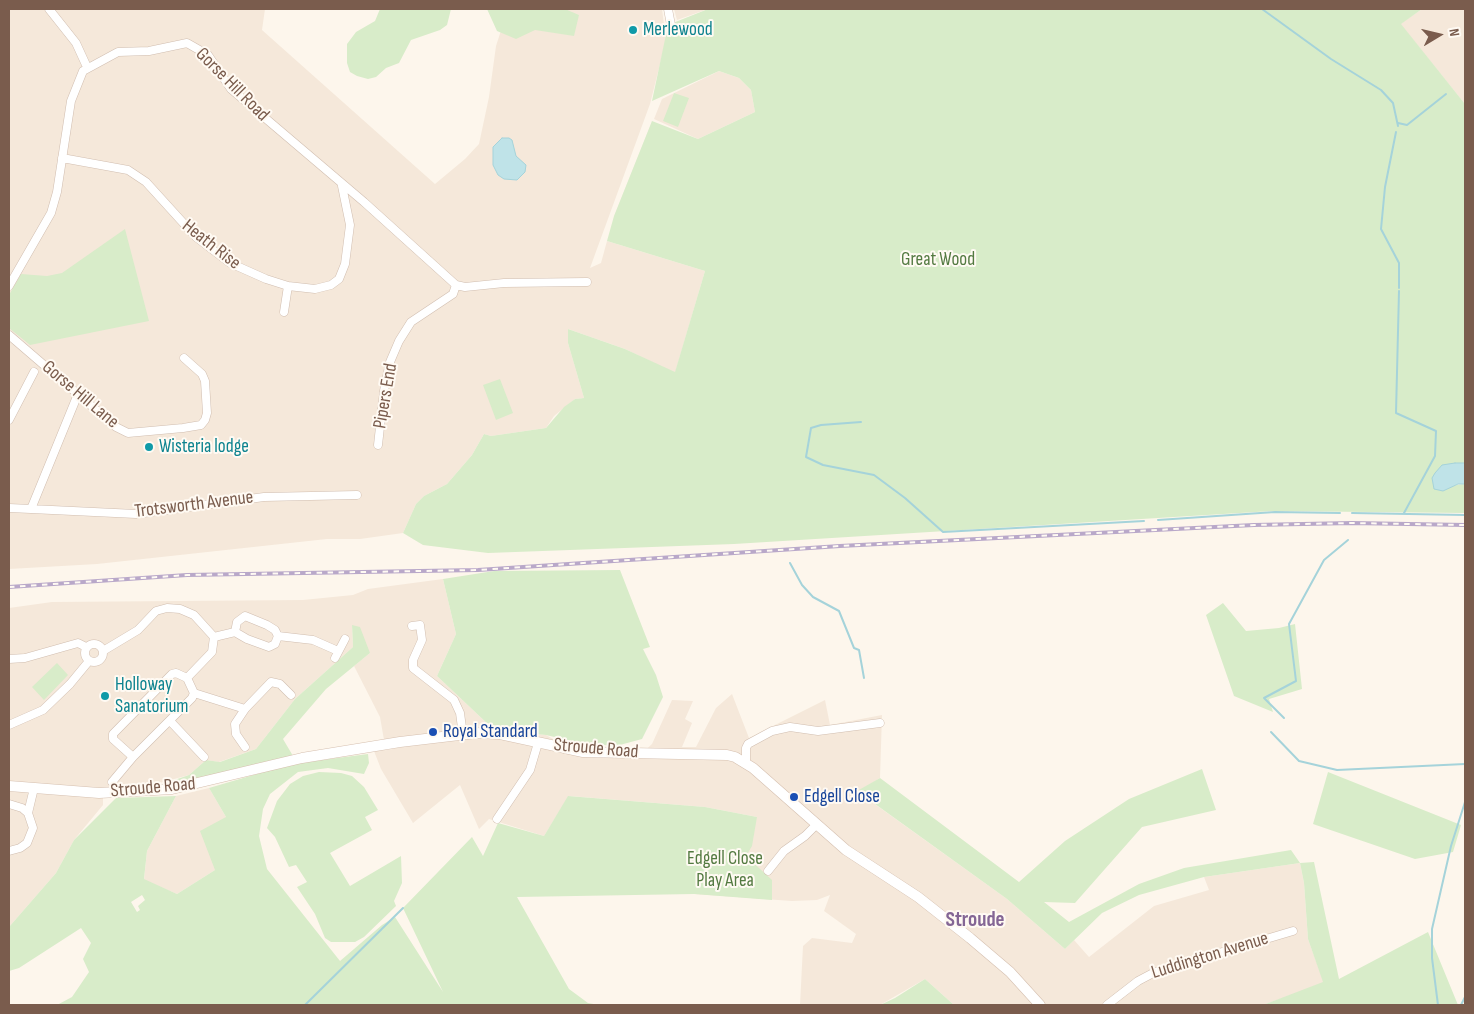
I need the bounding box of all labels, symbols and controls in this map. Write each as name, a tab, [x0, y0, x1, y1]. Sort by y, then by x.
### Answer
north arrow	[1414, 10, 1464, 60]
place label: Merlewood	[643, 19, 713, 41]
marker: Merlewood	[627, 24, 639, 36]
text: N	[1445, 28, 1463, 38]
street label: Gorse Hill Road	[190, 43, 274, 127]
street label: Heath Rise	[177, 215, 245, 275]
park label: Great Wood	[901, 249, 975, 271]
street label: Gorse Hill Lane	[37, 356, 123, 434]
street label: Pipers End	[369, 362, 403, 430]
place label: Wisteria lodge	[159, 436, 249, 458]
marker: Wisteria lodge	[143, 441, 155, 453]
street label: Trotsworth Avenue	[133, 486, 255, 524]
place label: Holloway Sanatorium	[115, 674, 189, 718]
marker: Holloway Sanatorium	[99, 690, 111, 702]
place label: Royal Standard	[443, 721, 538, 743]
marker: Royal Standard	[427, 726, 439, 738]
street label: Stroude Road	[553, 734, 639, 764]
street label: Stroude Road	[110, 773, 196, 803]
place label: Edgell Close	[804, 786, 880, 808]
marker: Edgell Close	[788, 791, 800, 803]
park label: Edgell Close Play Area	[687, 848, 763, 892]
district label: Stroude	[945, 908, 1005, 934]
street label: Luddington Avenue	[1149, 927, 1271, 985]

